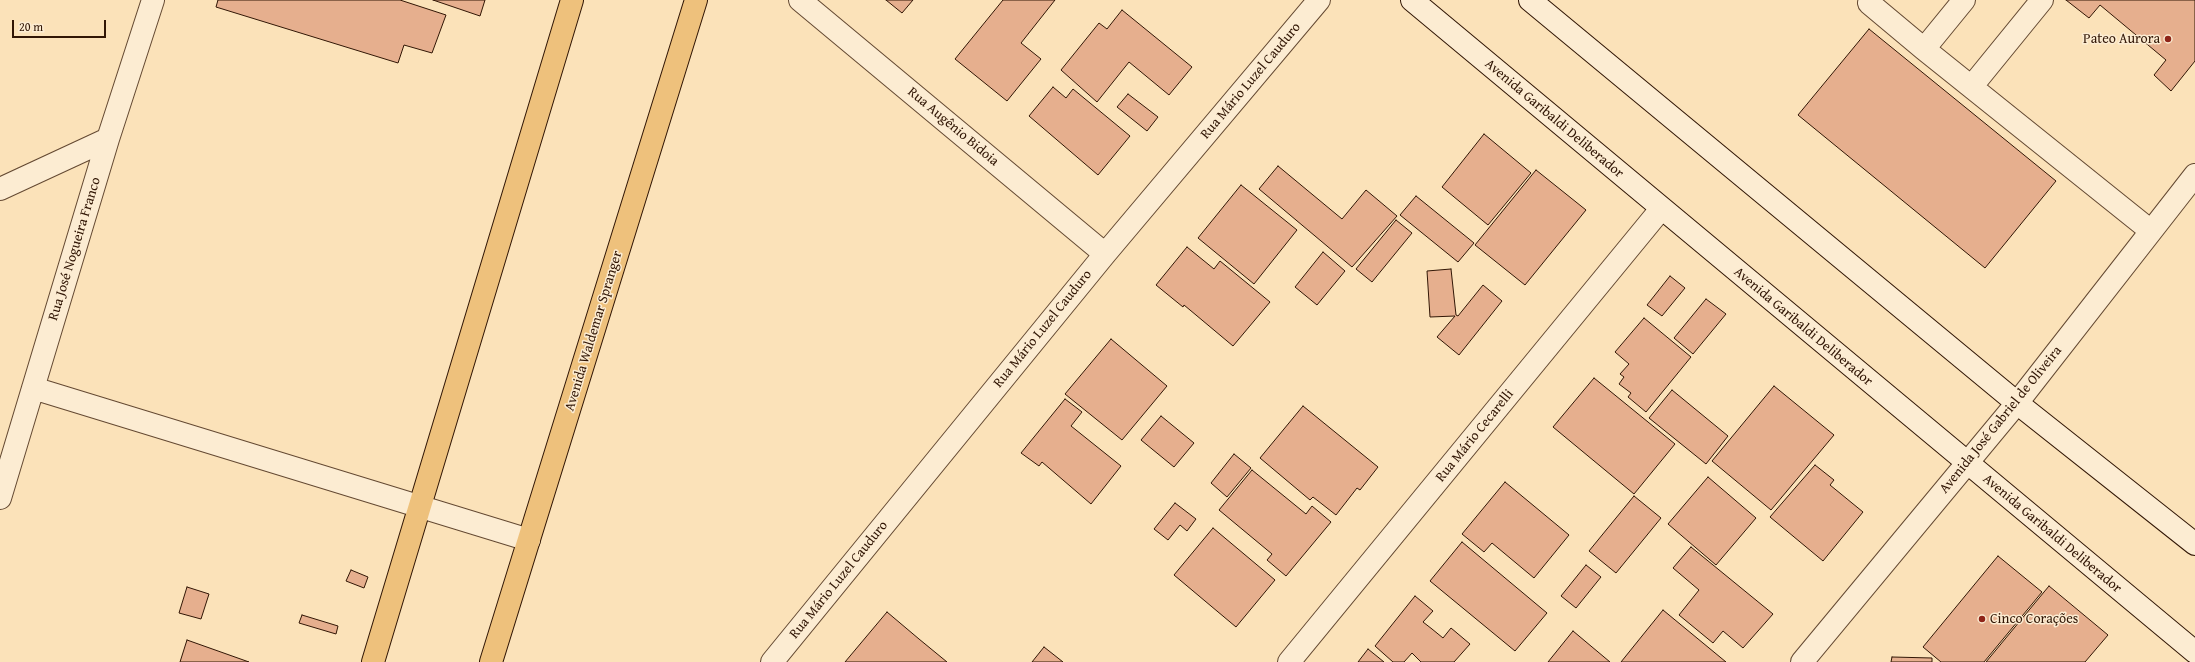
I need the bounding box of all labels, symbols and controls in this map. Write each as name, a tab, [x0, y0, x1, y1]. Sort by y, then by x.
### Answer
scale bar	[14, 12, 108, 38]
text: 20 m	[19, 18, 43, 35]
street label: Rua Mário Luzel Cauduro	[1197, 19, 1305, 143]
place label: Pateo Aurora	[2083, 31, 2160, 47]
marker: Pateo Aurora	[2163, 34, 2173, 44]
street label: Avenida Garibaldi Deliberador	[1481, 56, 1627, 182]
street label: Rua Augênio Bidoia	[904, 84, 1002, 170]
street label: Rua José Nogueira Franco	[45, 175, 105, 323]
street label: Avenida Waldemar Spranger	[562, 249, 626, 413]
street label: Avenida Garibaldi Deliberador	[1730, 264, 1876, 390]
street label: Rua Mário Luzel Cauduro	[990, 267, 1096, 391]
street label: Avenida José Gabriel de Oliveira	[1936, 343, 2066, 497]
street label: Rua Mário Cecarelli	[1433, 386, 1517, 486]
street label: Avenida Garibaldi Deliberador	[1979, 471, 2125, 597]
street label: Rua Mário Luzel Cauduro	[786, 518, 892, 642]
place label: Cinco Corações	[1990, 611, 2078, 627]
marker: Cinco Corações	[1977, 614, 1987, 624]

